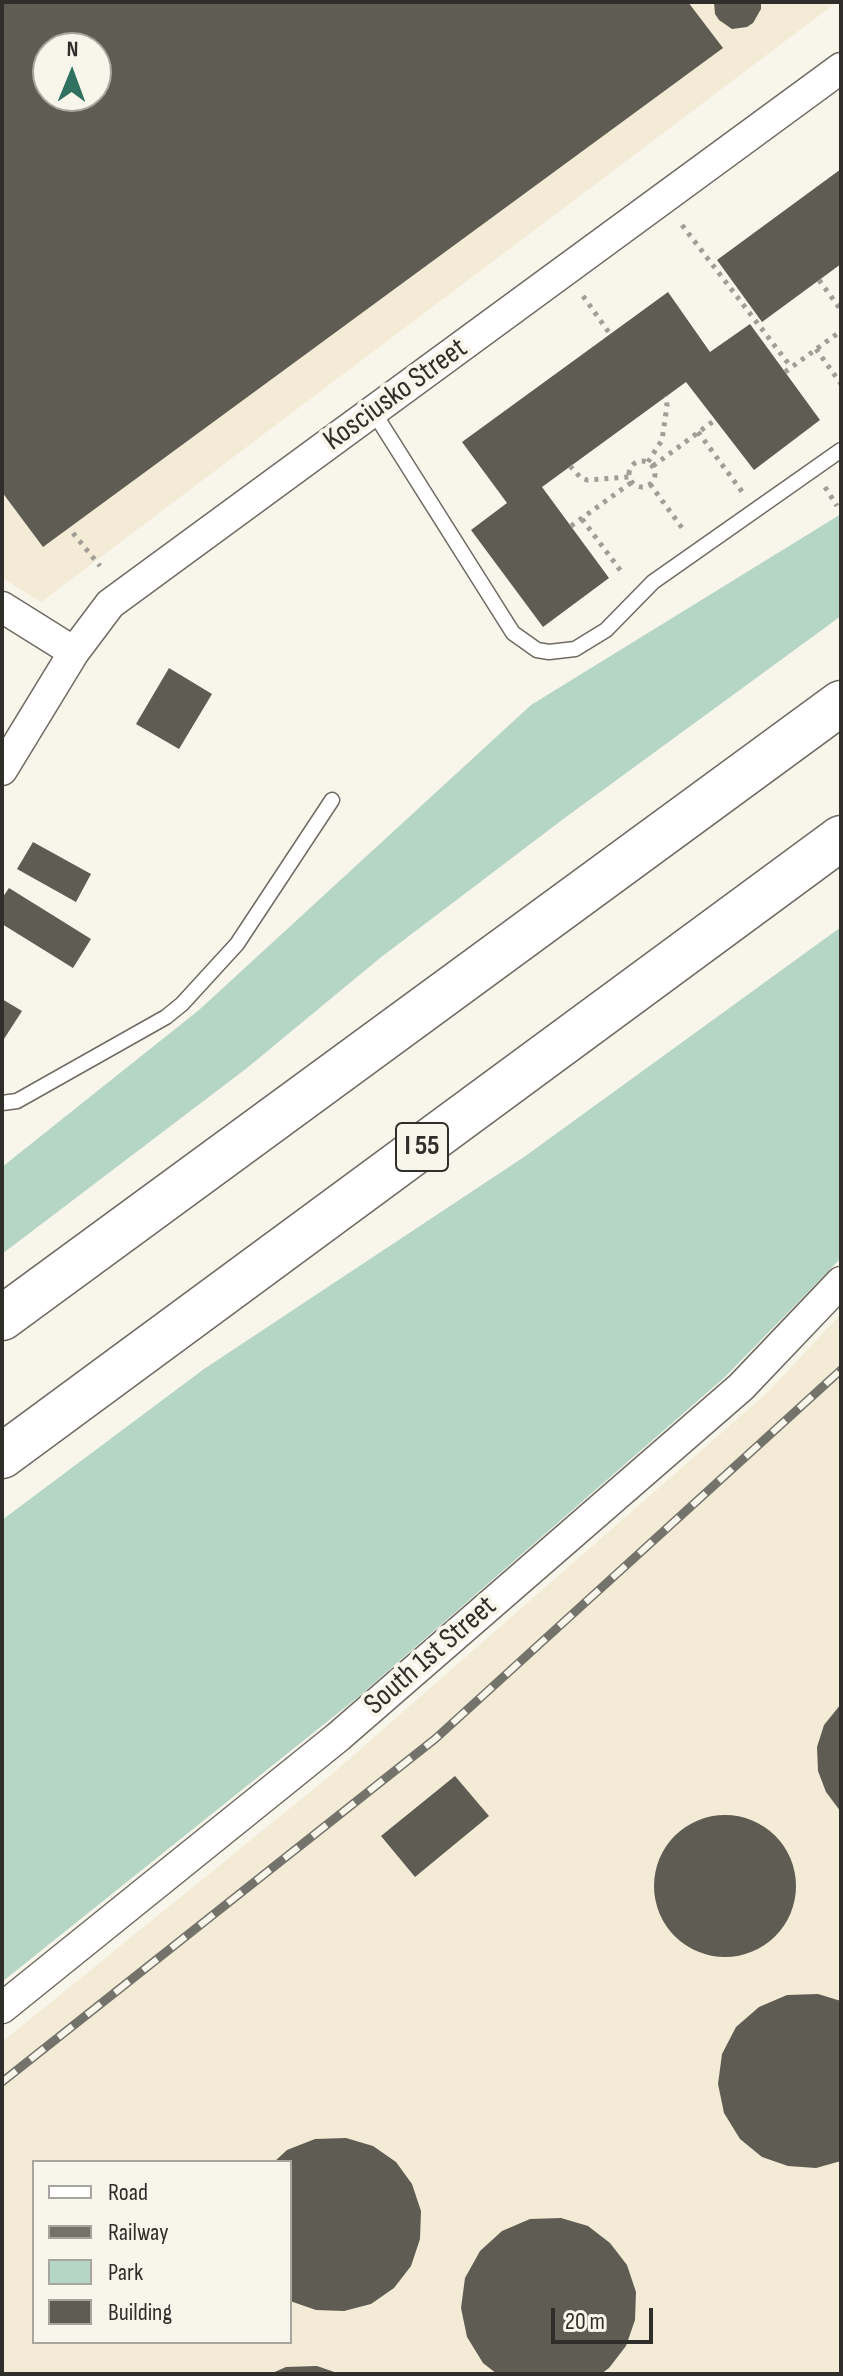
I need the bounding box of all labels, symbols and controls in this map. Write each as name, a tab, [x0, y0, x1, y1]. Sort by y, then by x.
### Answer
north arrow	[32, 32, 112, 112]
text: N	[66, 36, 79, 63]
street label: Kosciusko Street	[317, 331, 475, 459]
road number: I 55	[396, 1123, 448, 1171]
street label: South 1st Street	[358, 1589, 504, 1723]
legend	[32, 2160, 292, 2344]
text: Road	[108, 2178, 148, 2207]
text: Railway	[108, 2218, 168, 2247]
text: Park	[108, 2258, 143, 2287]
scale bar	[555, 2292, 657, 2342]
text: Building	[108, 2298, 172, 2327]
text: 20 m	[565, 2307, 605, 2336]

